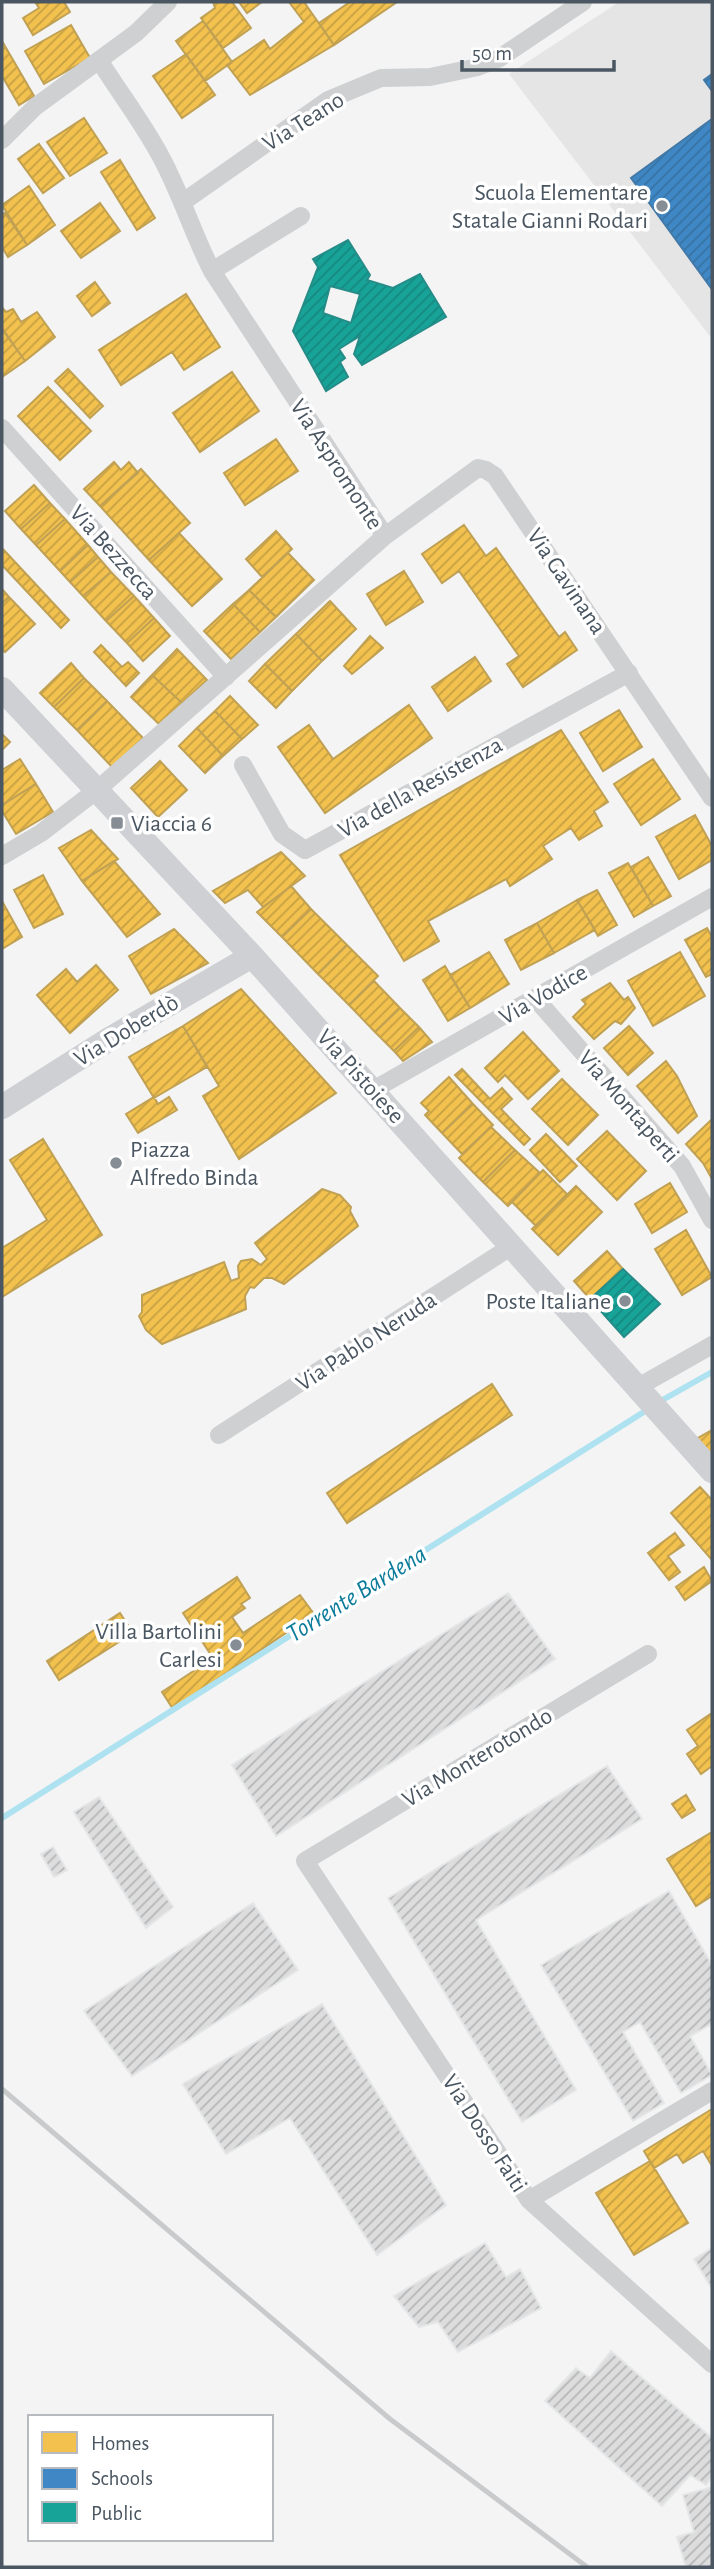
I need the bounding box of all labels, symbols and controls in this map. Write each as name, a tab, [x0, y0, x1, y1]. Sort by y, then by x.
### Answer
scale bar	[462, 28, 614, 72]
text: 50 m	[472, 43, 512, 64]
street label: Via Teano	[259, 88, 348, 156]
place label: Scuola Elementare Statale Gianni Rodari	[452, 181, 648, 233]
marker: Scuola Elementare Statale Gianni Rodari	[654, 198, 670, 214]
street label: Via Aspromonte	[285, 395, 387, 534]
street label: Via Bezzecca	[65, 501, 162, 605]
street label: Via Gavinana	[522, 524, 610, 639]
street label: Via della Resistenza	[334, 733, 507, 843]
place label: Viaccia 6	[131, 812, 212, 836]
marker: Viaccia 6	[109, 815, 125, 831]
street label: Via Vodice	[495, 960, 592, 1030]
street label: Via Doberdò	[70, 990, 183, 1071]
street label: Via Pistoiese	[312, 1025, 408, 1128]
street label: Via Montaperti	[573, 1046, 683, 1167]
place label: Piazza Alfredo Binda	[130, 1138, 259, 1190]
marker: Piazza Alfredo Binda	[108, 1155, 124, 1171]
street label: Via Pablo Neruda	[292, 1288, 441, 1396]
place label: Poste Italiane	[486, 1290, 611, 1314]
marker: Poste Italiane	[617, 1293, 633, 1309]
water label: Torrente Bardena	[282, 1541, 431, 1647]
place label: Villa Bartolini Carlesi	[95, 1620, 222, 1672]
marker: Villa Bartolini Carlesi	[228, 1637, 244, 1653]
street label: Via Monterotondo	[398, 1704, 557, 1812]
street label: Via Dosso Faiti	[437, 2070, 531, 2197]
legend	[28, 2415, 273, 2541]
text: Homes	[91, 2433, 149, 2454]
text: Schools	[91, 2468, 153, 2489]
text: Public	[91, 2503, 141, 2524]

